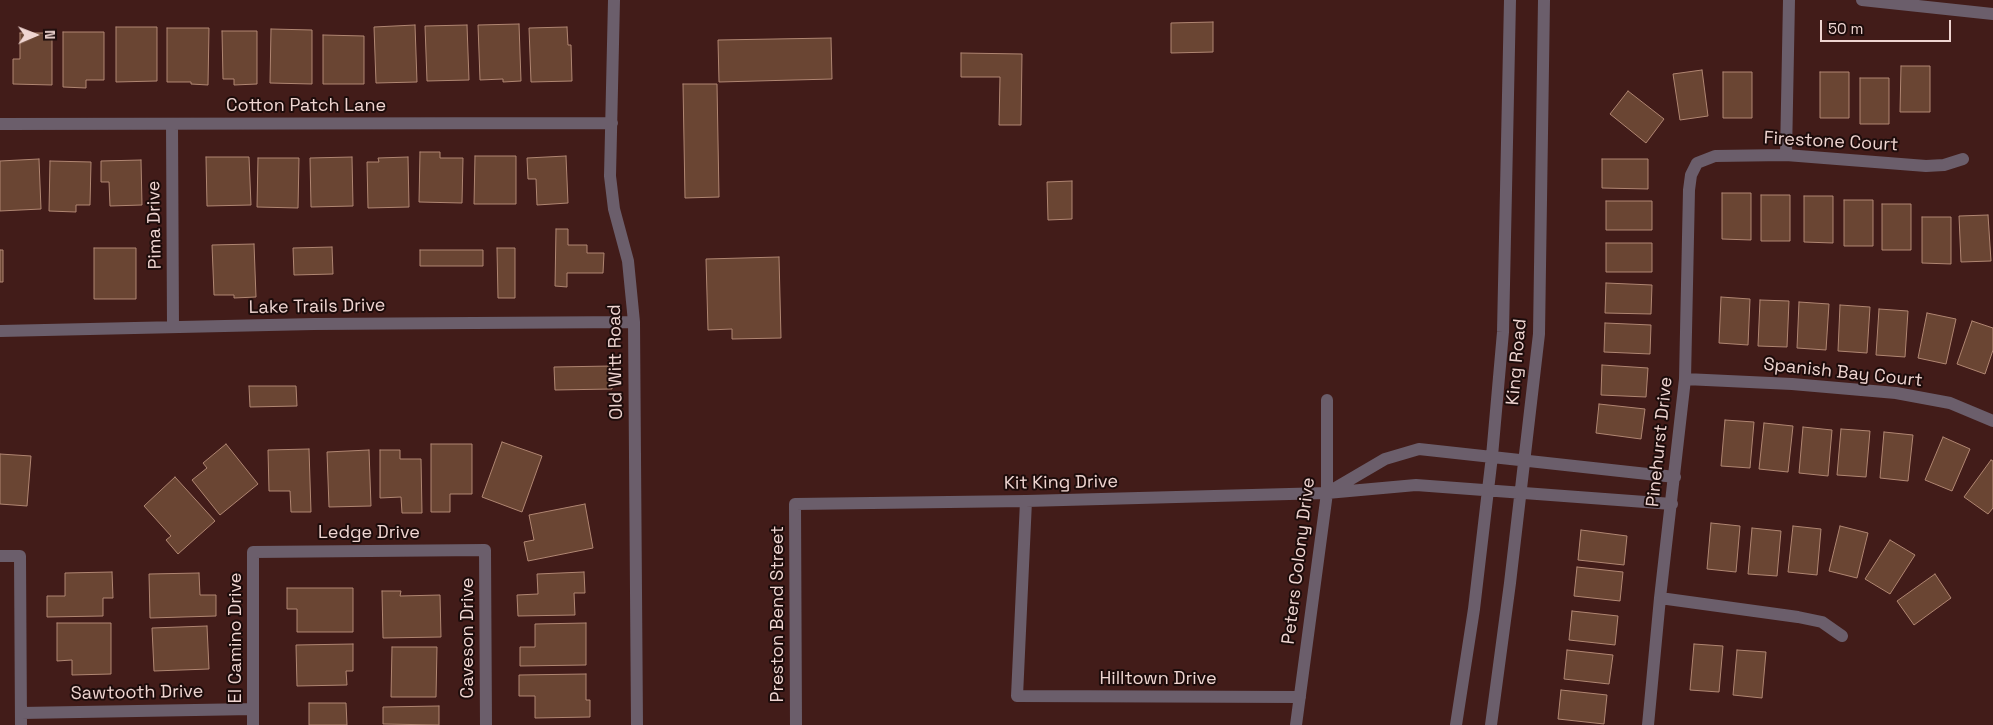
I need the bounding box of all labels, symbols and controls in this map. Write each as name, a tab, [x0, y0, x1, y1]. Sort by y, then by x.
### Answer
north arrow	[10, 10, 60, 60]
scale bar	[1823, 10, 1954, 42]
text: 50 m	[1828, 19, 1863, 38]
text: N	[41, 30, 59, 40]
street label: Cotton Patch Lane	[226, 95, 386, 117]
street label: Firestone Court	[1763, 128, 1899, 156]
street label: Pima Drive	[143, 180, 167, 270]
street label: Lake Trails Drive	[248, 295, 386, 319]
street label: Old Witt Road	[604, 304, 628, 420]
street label: King Road	[1502, 318, 1532, 406]
street label: Spanish Bay Court	[1762, 354, 1924, 392]
street label: Pinehurst Drive	[1642, 376, 1678, 508]
street label: Kit King Drive	[1004, 471, 1118, 495]
street label: Peters Colony Drive	[1278, 476, 1320, 646]
street label: Ledge Drive	[318, 522, 420, 544]
street label: Preston Bend Street	[767, 526, 789, 702]
street label: El Camino Drive	[225, 573, 247, 703]
street label: Caveson Drive	[457, 578, 479, 698]
street label: Hilltown Drive	[1099, 668, 1217, 690]
street label: Sawtooth Drive	[71, 681, 203, 705]

